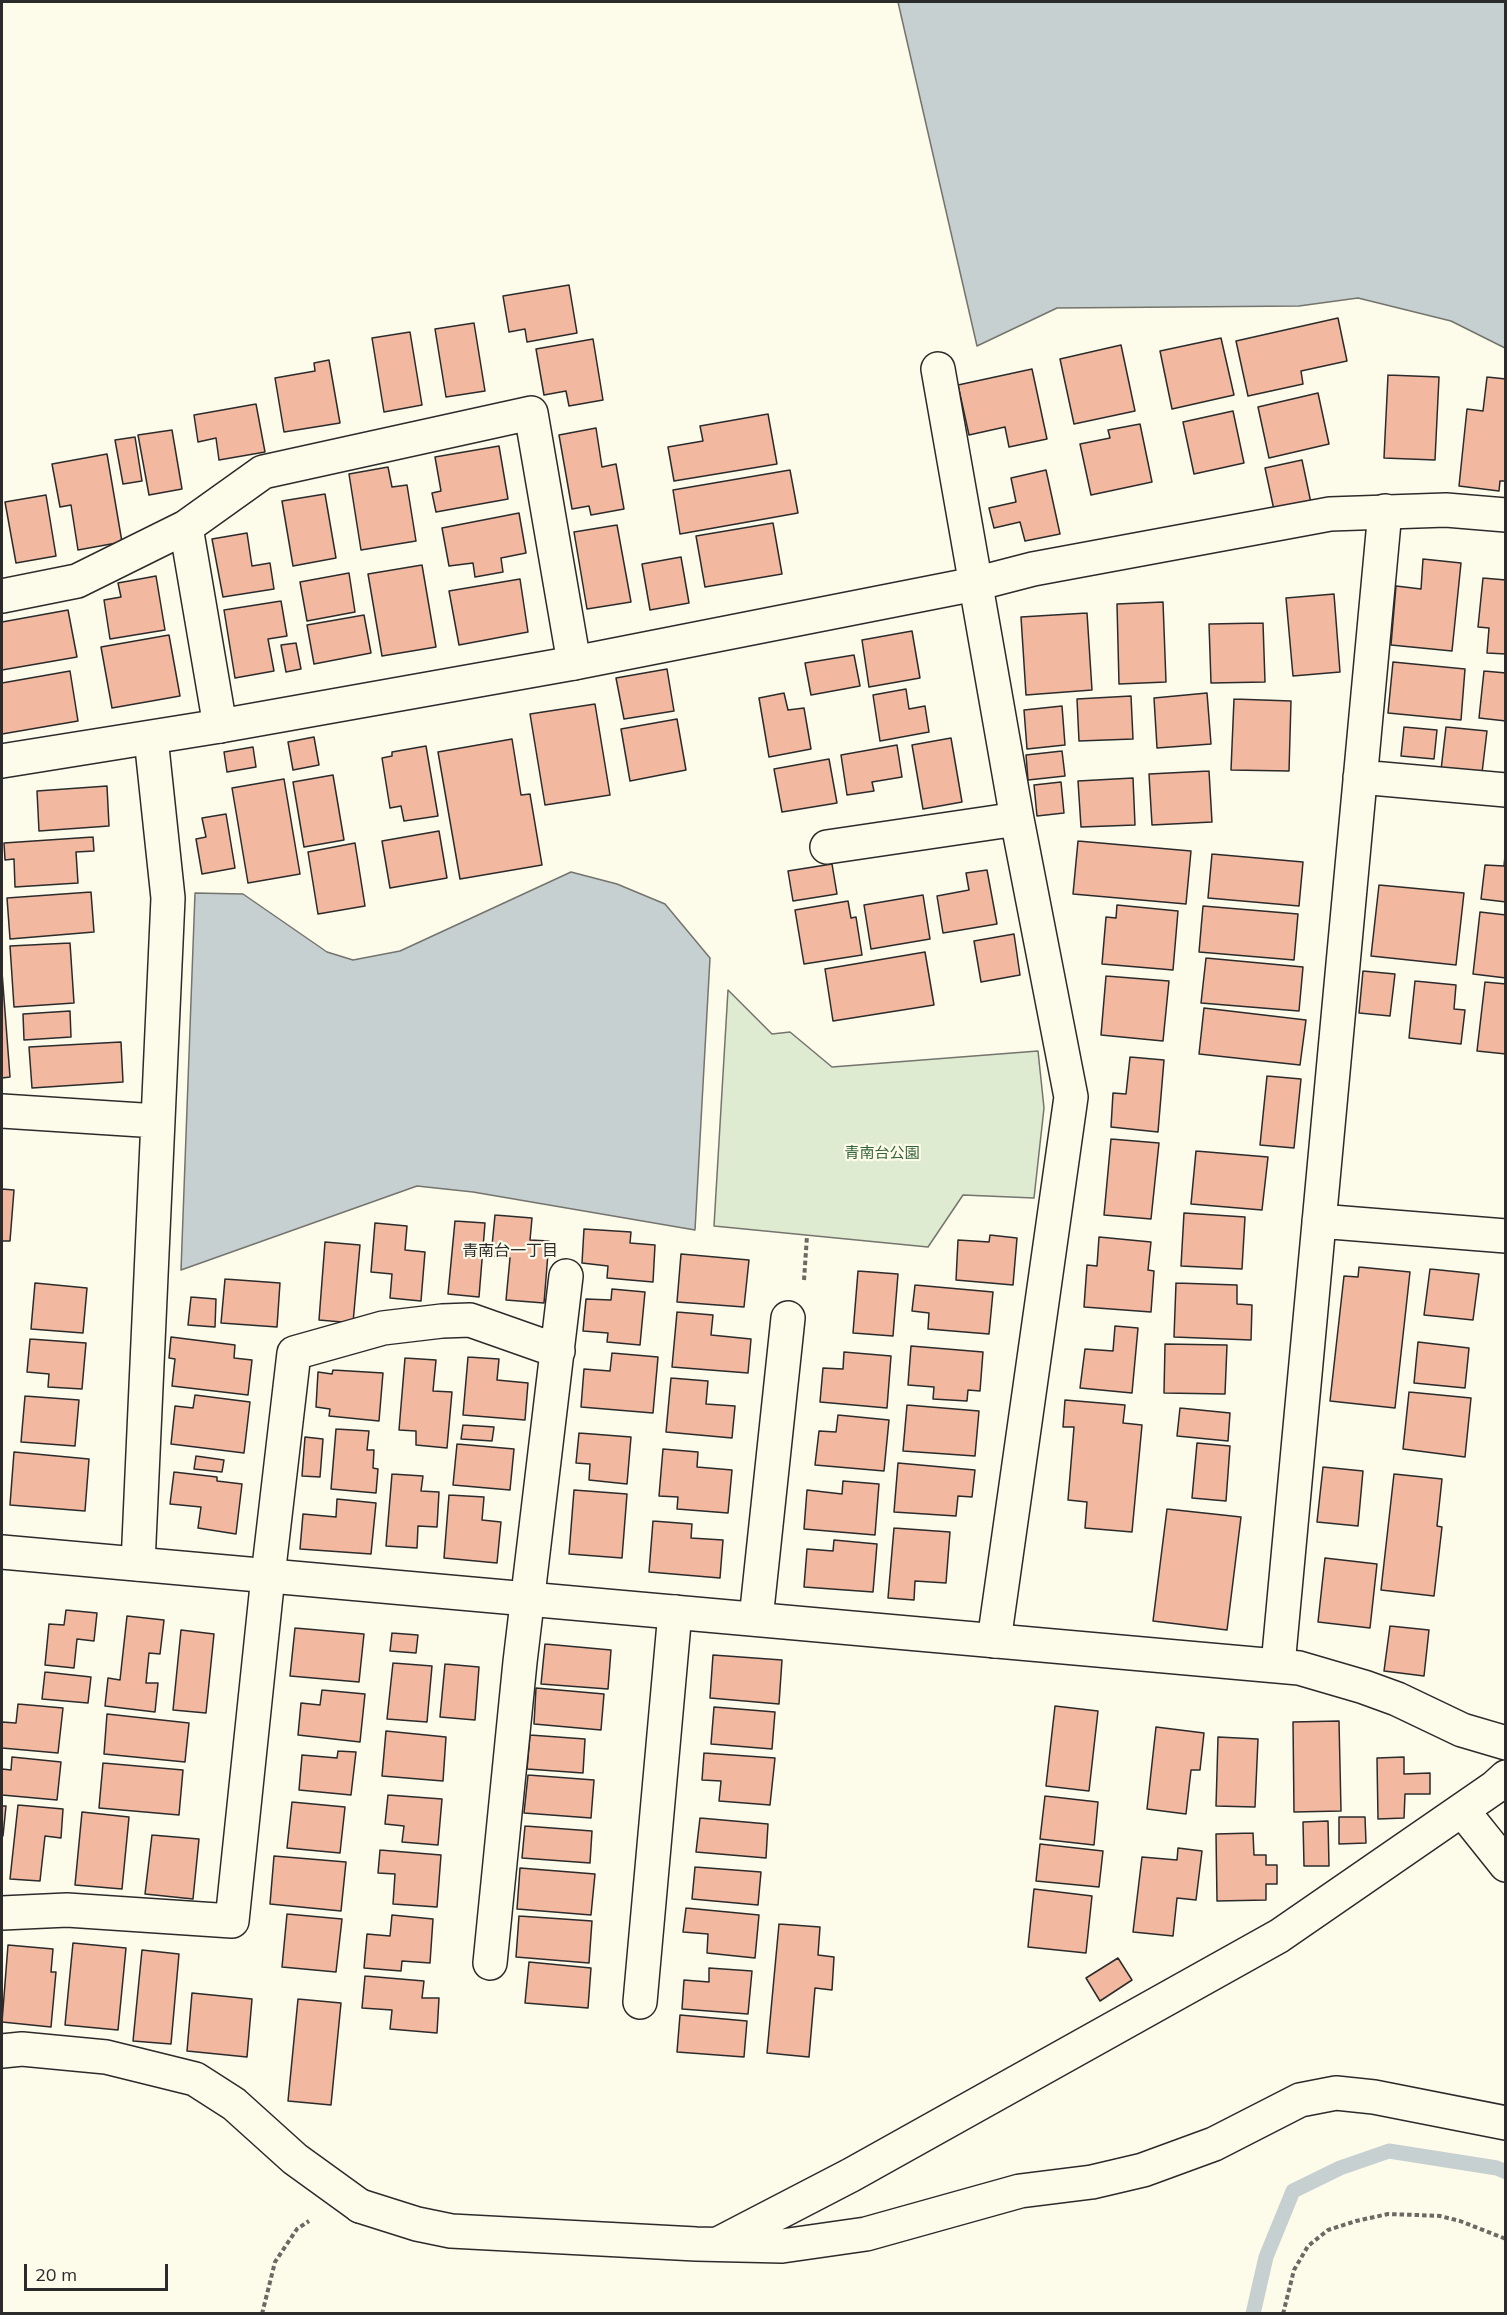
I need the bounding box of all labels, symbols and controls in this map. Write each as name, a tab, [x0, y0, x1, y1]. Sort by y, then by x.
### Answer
park label: 青南台公園	[845, 1144, 919, 1162]
district label: 青南台一丁目	[462, 1241, 558, 1261]
scale bar	[27, 2252, 171, 2290]
text: 20 m	[35, 2263, 77, 2286]

